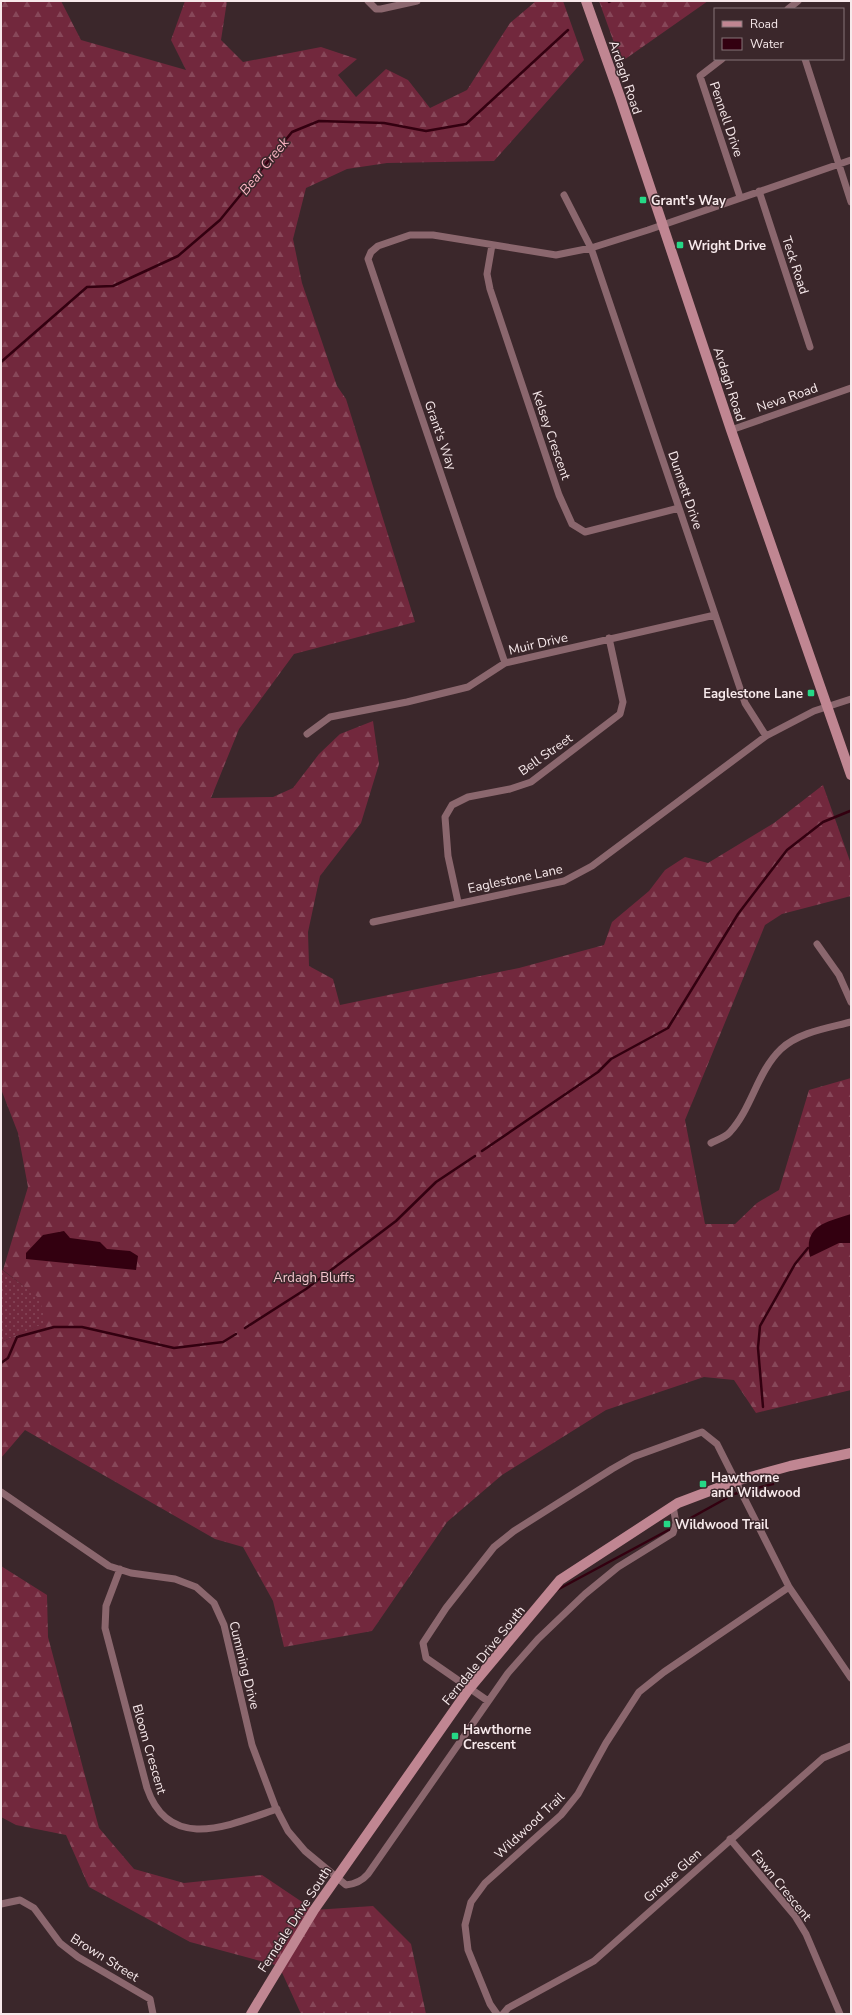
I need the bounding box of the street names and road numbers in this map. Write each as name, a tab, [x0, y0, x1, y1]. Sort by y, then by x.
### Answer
street label: Ardagh Road	[604, 38, 646, 117]
street label: Pennell Drive	[705, 79, 747, 159]
street label: Teck Road	[777, 234, 813, 297]
street label: Ardagh Road	[709, 345, 750, 424]
street label: Neva Road	[754, 379, 820, 417]
street label: Kelsey Crescent	[527, 388, 575, 483]
street label: Grant's Way	[420, 398, 460, 473]
street label: Dunnett Drive	[663, 449, 707, 532]
street label: Muir Drive	[507, 628, 570, 660]
street label: Bell Street	[515, 729, 577, 780]
street label: Eaglestone Lane	[466, 860, 564, 898]
street label: Ferndale Drive South	[438, 1602, 529, 1709]
street label: Cumming Drive	[224, 1619, 264, 1711]
street label: Bloom Crescent	[128, 1702, 171, 1797]
street label: Wildwood Trail	[491, 1788, 569, 1863]
street label: Grouse Glen	[640, 1845, 706, 1907]
street label: Fawn Crescent	[747, 1846, 816, 1925]
street label: Ferndale Drive South	[254, 1863, 336, 1976]
street label: Brown Street	[67, 1930, 143, 1986]

